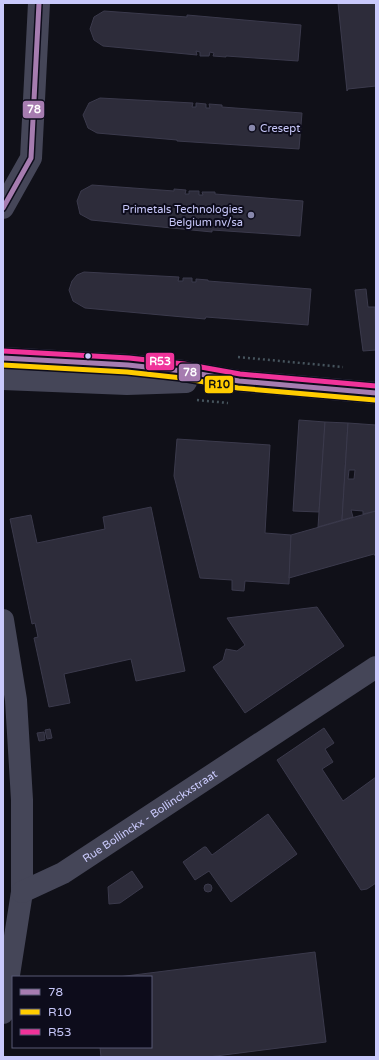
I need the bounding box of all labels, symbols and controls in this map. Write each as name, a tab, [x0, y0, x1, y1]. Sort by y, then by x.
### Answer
line badge: 78	[22, 100, 45, 119]
text: 78	[27, 103, 41, 116]
place label: Cresept	[260, 122, 300, 135]
marker: Cresept	[247, 123, 257, 133]
place label: Primetals Technologies Belgium nv/sa	[122, 203, 243, 229]
marker: Primetals Technologies Belgium nv/sa	[246, 210, 256, 220]
unlabelled marker	[83, 351, 93, 361]
line badge: R53	[145, 352, 175, 371]
text: R53	[149, 355, 171, 368]
line badge: 78	[178, 363, 201, 382]
text: 78	[183, 366, 197, 379]
line badge: R10	[204, 375, 234, 394]
text: R10	[208, 378, 230, 391]
street label: Rue Bollinckx - Bollinckxstraat	[80, 767, 219, 865]
legend	[12, 976, 152, 1048]
text: 78	[48, 985, 63, 999]
text: R10	[48, 1005, 72, 1019]
text: R53	[48, 1025, 72, 1039]

